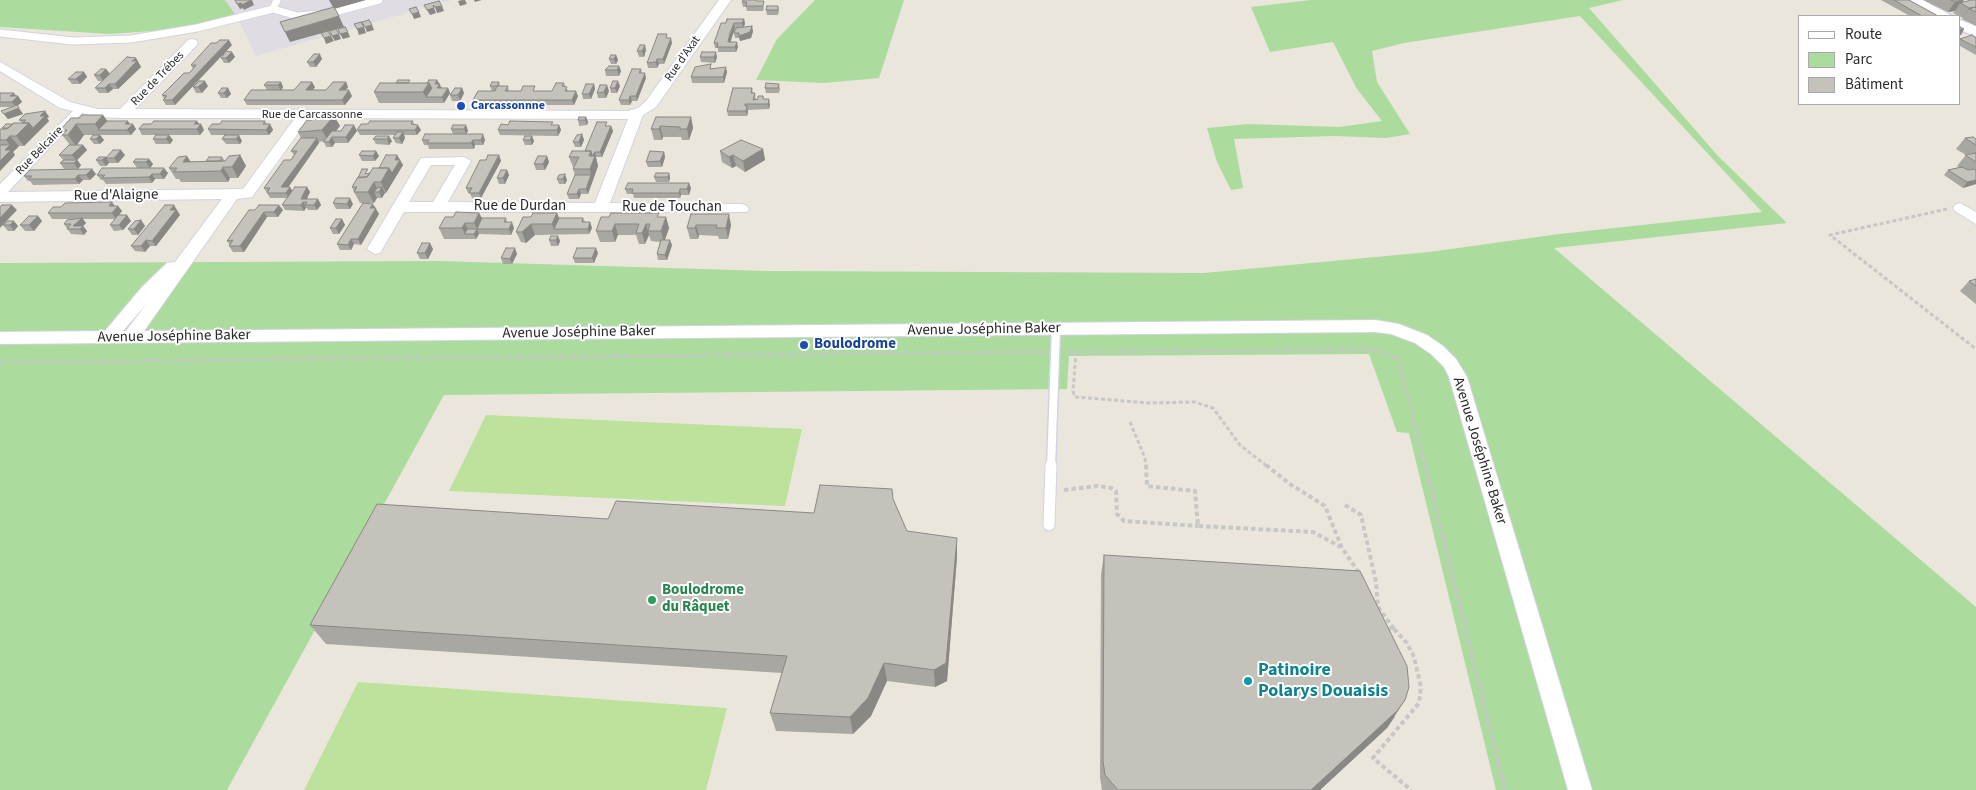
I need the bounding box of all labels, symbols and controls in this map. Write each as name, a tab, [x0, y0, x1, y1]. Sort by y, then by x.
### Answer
legend	[1798, 15, 1961, 105]
text: Route	[1845, 24, 1882, 45]
street label: Rue d'Axat	[662, 33, 704, 85]
street label: Rue de Trébes	[128, 49, 188, 109]
text: Parc	[1845, 49, 1872, 70]
text: Bâtiment	[1845, 74, 1903, 95]
place label: Carcassonnne	[471, 99, 545, 113]
marker: Carcassonnne	[455, 100, 467, 112]
street label: Rue de Carcassonne	[262, 108, 362, 122]
street label: Rue Belcaire	[13, 124, 67, 178]
street label: Rue d'Alaigne	[73, 186, 159, 206]
street label: Rue de Durdan	[474, 198, 566, 216]
street label: Rue de Touchan	[622, 199, 722, 217]
street label: Avenue Joséphine Baker	[907, 320, 1061, 340]
street label: Avenue Joséphine Baker	[502, 323, 656, 343]
street label: Avenue Joséphine Baker	[97, 327, 251, 347]
place label: Boulodrome	[814, 336, 896, 354]
marker: Boulodrome	[798, 339, 810, 351]
street label: Avenue Joséphine Baker	[1448, 375, 1510, 527]
place label: Boulodrome du Râquet	[662, 582, 744, 617]
marker: Boulodrome du Râquet	[646, 594, 658, 606]
place label: Patinoire Polarys Douaisis	[1258, 660, 1388, 702]
marker: Patinoire Polarys Douaisis	[1242, 675, 1254, 687]

